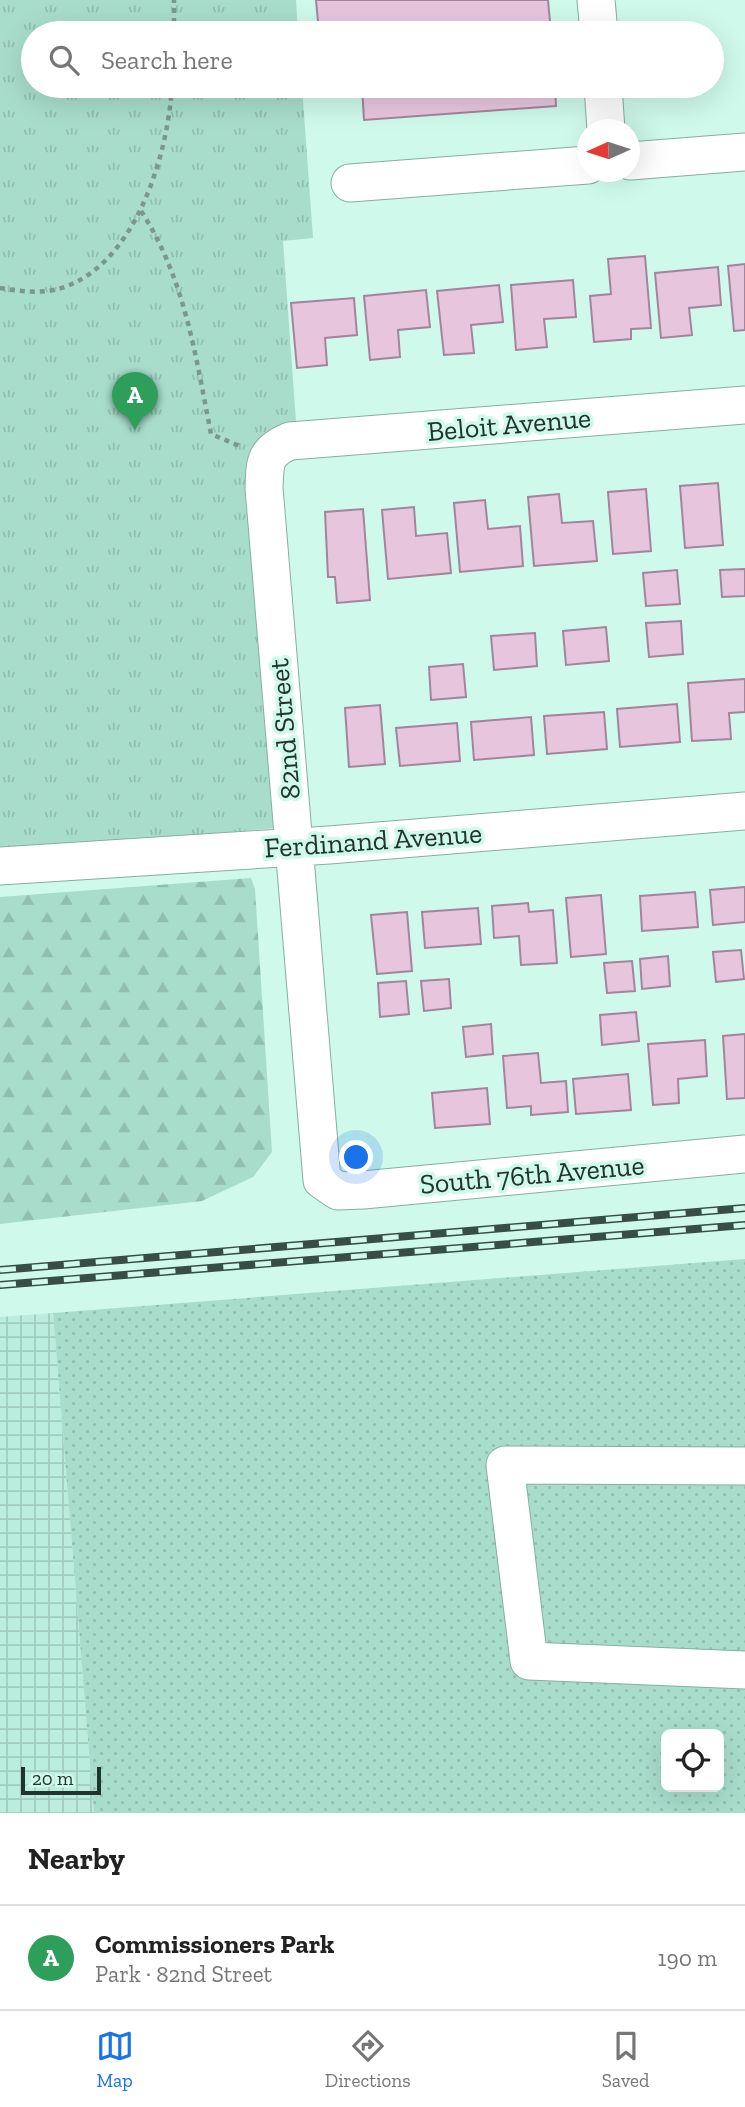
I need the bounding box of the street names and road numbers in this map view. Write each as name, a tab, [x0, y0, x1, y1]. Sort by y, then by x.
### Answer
street label: Beloit Avenue	[426, 401, 592, 448]
street label: 82nd Street	[262, 657, 307, 801]
street label: Ferdinand Avenue	[263, 816, 483, 865]
street label: South 76th Avenue	[418, 1148, 646, 1201]

